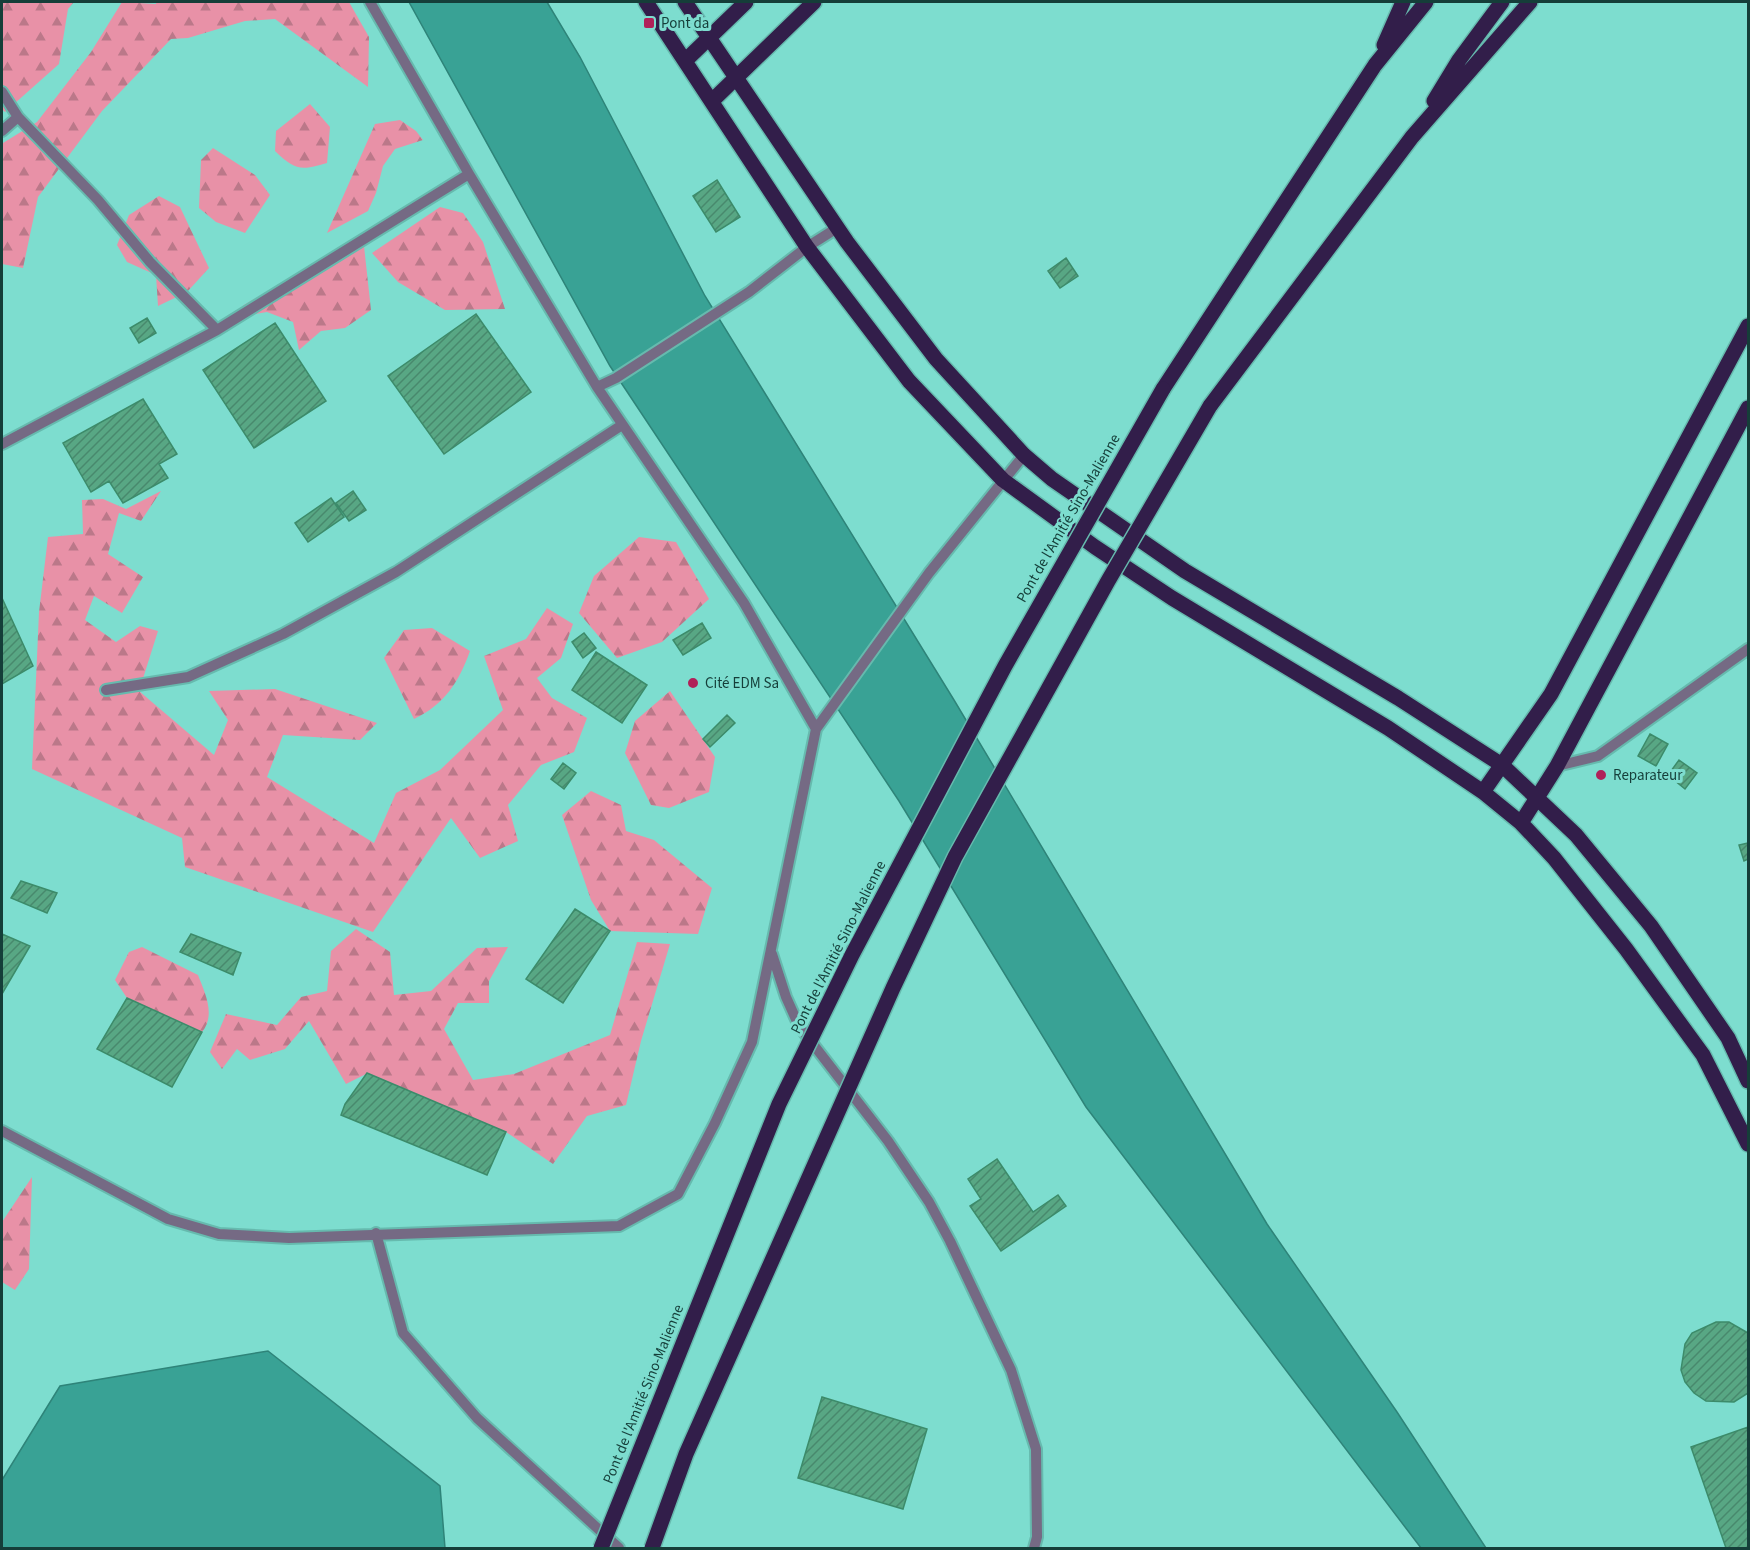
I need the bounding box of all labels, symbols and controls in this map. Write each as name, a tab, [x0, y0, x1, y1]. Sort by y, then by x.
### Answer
place label: Pont da	[661, 13, 709, 34]
marker: Pont da	[642, 16, 656, 30]
street label: Pont de l'Amitié Sino-Malienne	[1011, 430, 1125, 606]
place label: Cité EDM Sa	[705, 673, 779, 694]
marker: Cité EDM Sa	[686, 676, 700, 690]
place label: Reparateur	[1613, 765, 1683, 786]
marker: Reparateur	[1594, 768, 1608, 782]
street label: Pont de l'Amitié Sino-Malienne	[786, 857, 891, 1037]
street label: Pont de l'Amitié Sino-Malienne	[598, 1301, 689, 1487]

